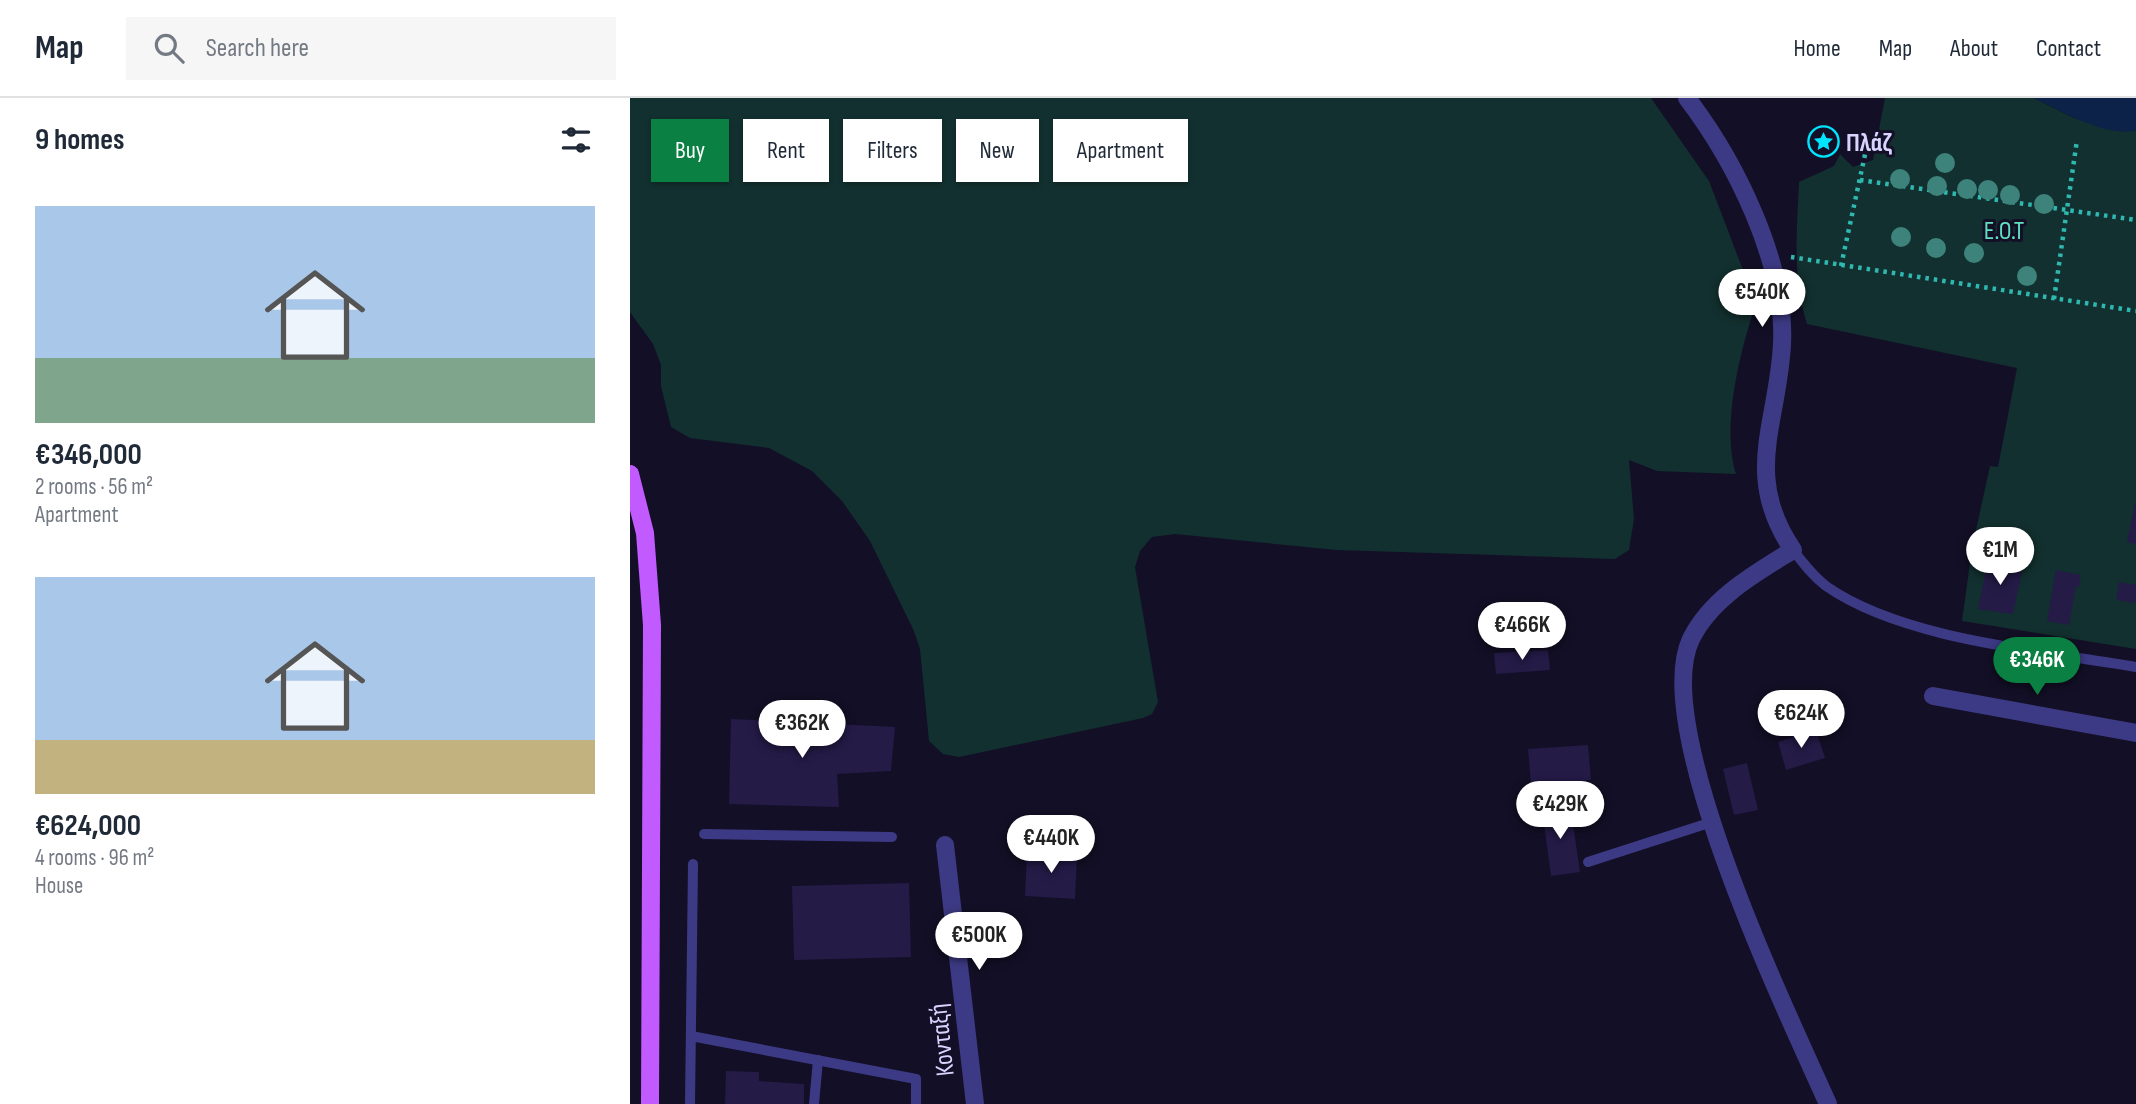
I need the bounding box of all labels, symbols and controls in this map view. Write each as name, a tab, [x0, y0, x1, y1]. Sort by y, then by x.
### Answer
search box	[126, 17, 616, 80]
text: Map	[35, 28, 84, 68]
icon: search	[150, 29, 188, 67]
text: Search here	[206, 33, 309, 64]
text: Home	[1793, 34, 1841, 63]
text: Map	[1879, 34, 1912, 63]
text: About	[1950, 34, 1998, 63]
text: Contact	[2036, 34, 2101, 63]
chip: Buy	[651, 119, 729, 182]
chip: Rent	[743, 119, 829, 182]
chip: Filters	[843, 119, 942, 182]
chip: New	[956, 119, 1039, 182]
chip: Apartment	[1053, 119, 1188, 182]
icon: filters	[557, 121, 595, 159]
text: 9 homes	[35, 122, 125, 158]
place icon: Πλάζ	[1806, 125, 1840, 159]
place label: Πλάζ	[1846, 128, 1892, 159]
park label: E.O.T	[1984, 216, 2024, 247]
icon: home	[252, 252, 378, 378]
pin: €540K	[1713, 270, 1811, 329]
text: €540K	[1734, 278, 1790, 306]
text: €346,000	[35, 437, 142, 473]
text: 2 rooms · 56 m²	[35, 473, 153, 501]
text: Apartment	[35, 501, 119, 529]
pin: €1M	[1966, 528, 2034, 587]
text: €1M	[1982, 536, 2018, 564]
pin: €466K	[1473, 602, 1571, 662]
text: €466K	[1494, 611, 1550, 639]
icon: home	[252, 623, 378, 749]
pin: €346K	[1988, 638, 2086, 697]
text: €346K	[2009, 646, 2065, 674]
pin: €624K	[1752, 690, 1850, 750]
text: €624K	[1774, 699, 1828, 727]
pin: €362K	[753, 700, 851, 760]
text: €362K	[775, 709, 829, 737]
pin: €429K	[1511, 782, 1609, 841]
text: €429K	[1532, 790, 1588, 818]
text: €624,000	[35, 808, 141, 844]
pin: €440K	[1002, 816, 1100, 875]
text: €440K	[1023, 824, 1079, 852]
text: 4 rooms · 96 m²	[35, 844, 154, 872]
text: House	[35, 872, 83, 900]
pin: €500K	[930, 912, 1028, 972]
text: €500K	[951, 921, 1007, 949]
street label: Κονταξή	[923, 1002, 962, 1078]

